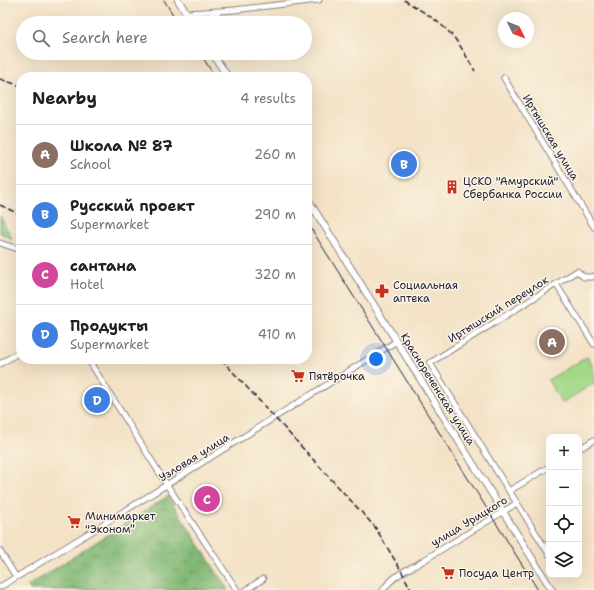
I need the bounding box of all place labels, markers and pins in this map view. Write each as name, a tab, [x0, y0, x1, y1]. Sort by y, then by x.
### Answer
pin: B	[391, 149, 417, 179]
place label: ЦСКО "Амурский" Сбербанка России	[463, 174, 562, 202]
building icon: ЦСКО "Амурский" Сбербанка России	[444, 179, 460, 195]
place label: Социальная аптека	[393, 278, 458, 306]
pharmacy icon: Социальная аптека	[374, 283, 390, 299]
pin: A	[539, 327, 565, 357]
supermarket icon: Пятёрочка	[290, 368, 306, 384]
place label: Пятёрочка	[309, 369, 365, 384]
pin: D	[84, 385, 110, 415]
pin: C	[194, 484, 220, 514]
place label: Минимаркет "Эконом"	[85, 509, 156, 537]
supermarket icon: Минимаркет "Эконом"	[66, 514, 82, 530]
supermarket icon: Посуда Центр	[440, 565, 456, 581]
place label: Посуда Центр	[459, 566, 534, 581]

